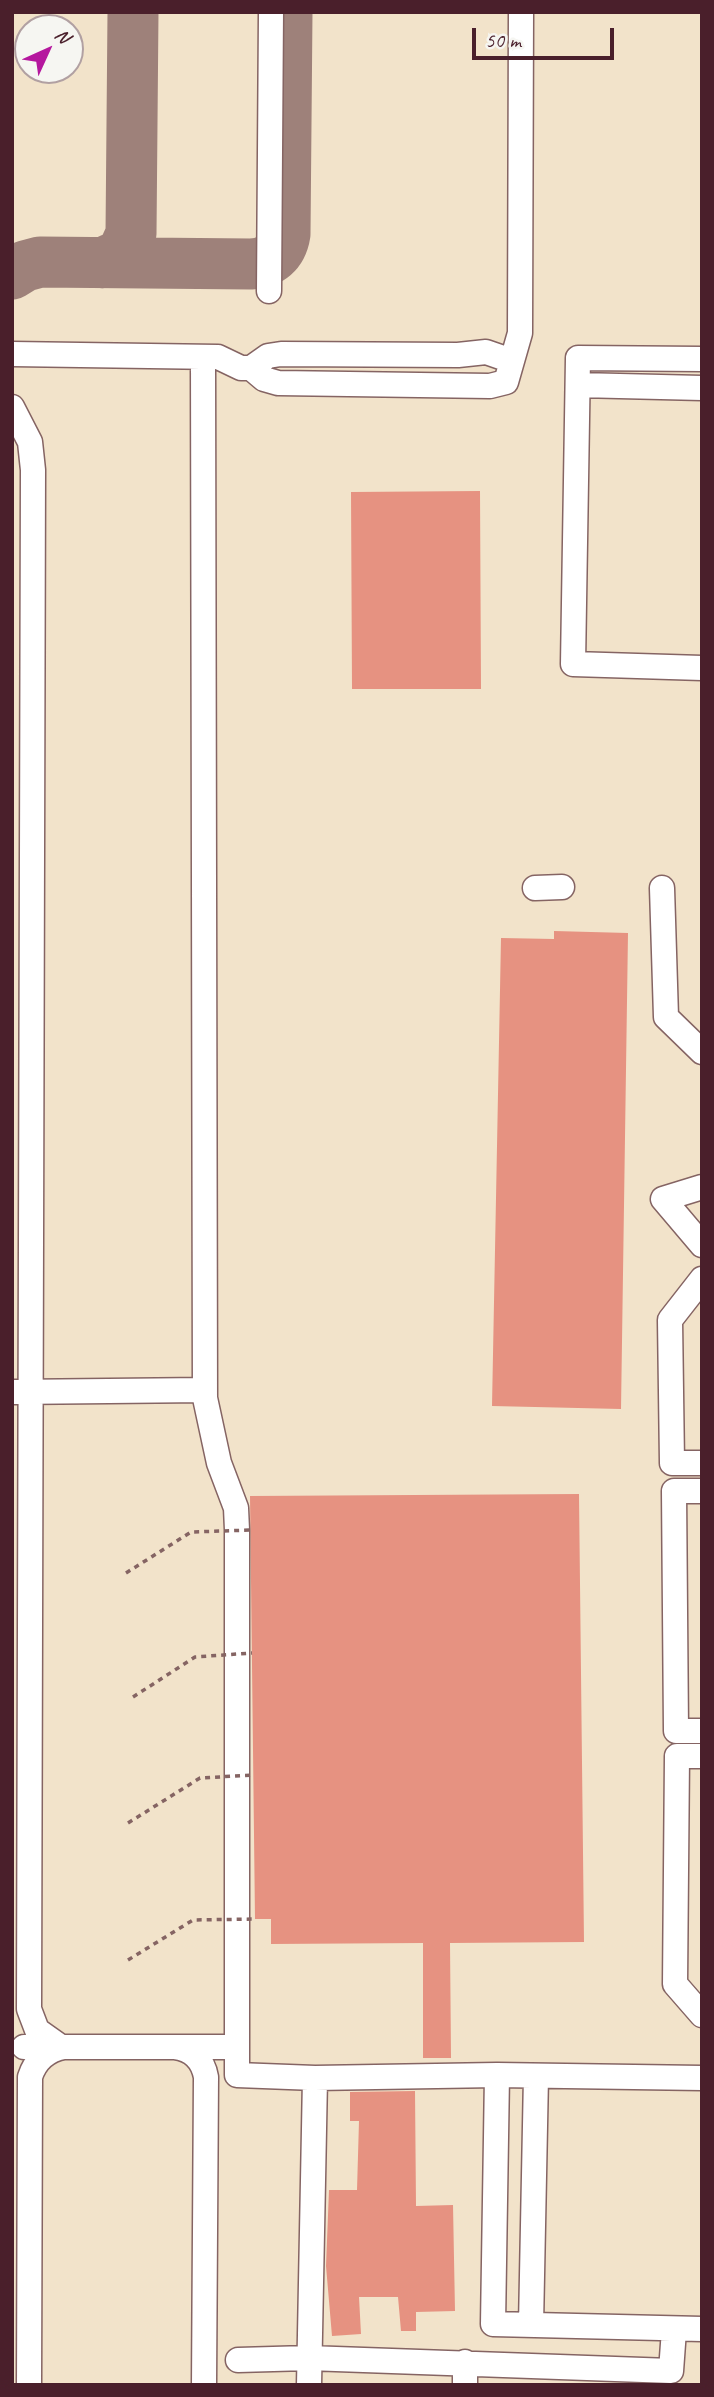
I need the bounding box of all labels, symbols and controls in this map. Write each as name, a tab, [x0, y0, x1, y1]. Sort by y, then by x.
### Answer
north arrow	[14, 14, 84, 84]
scale bar	[476, 14, 618, 58]
text: N	[50, 23, 75, 48]
text: 50 m	[485, 27, 521, 53]

